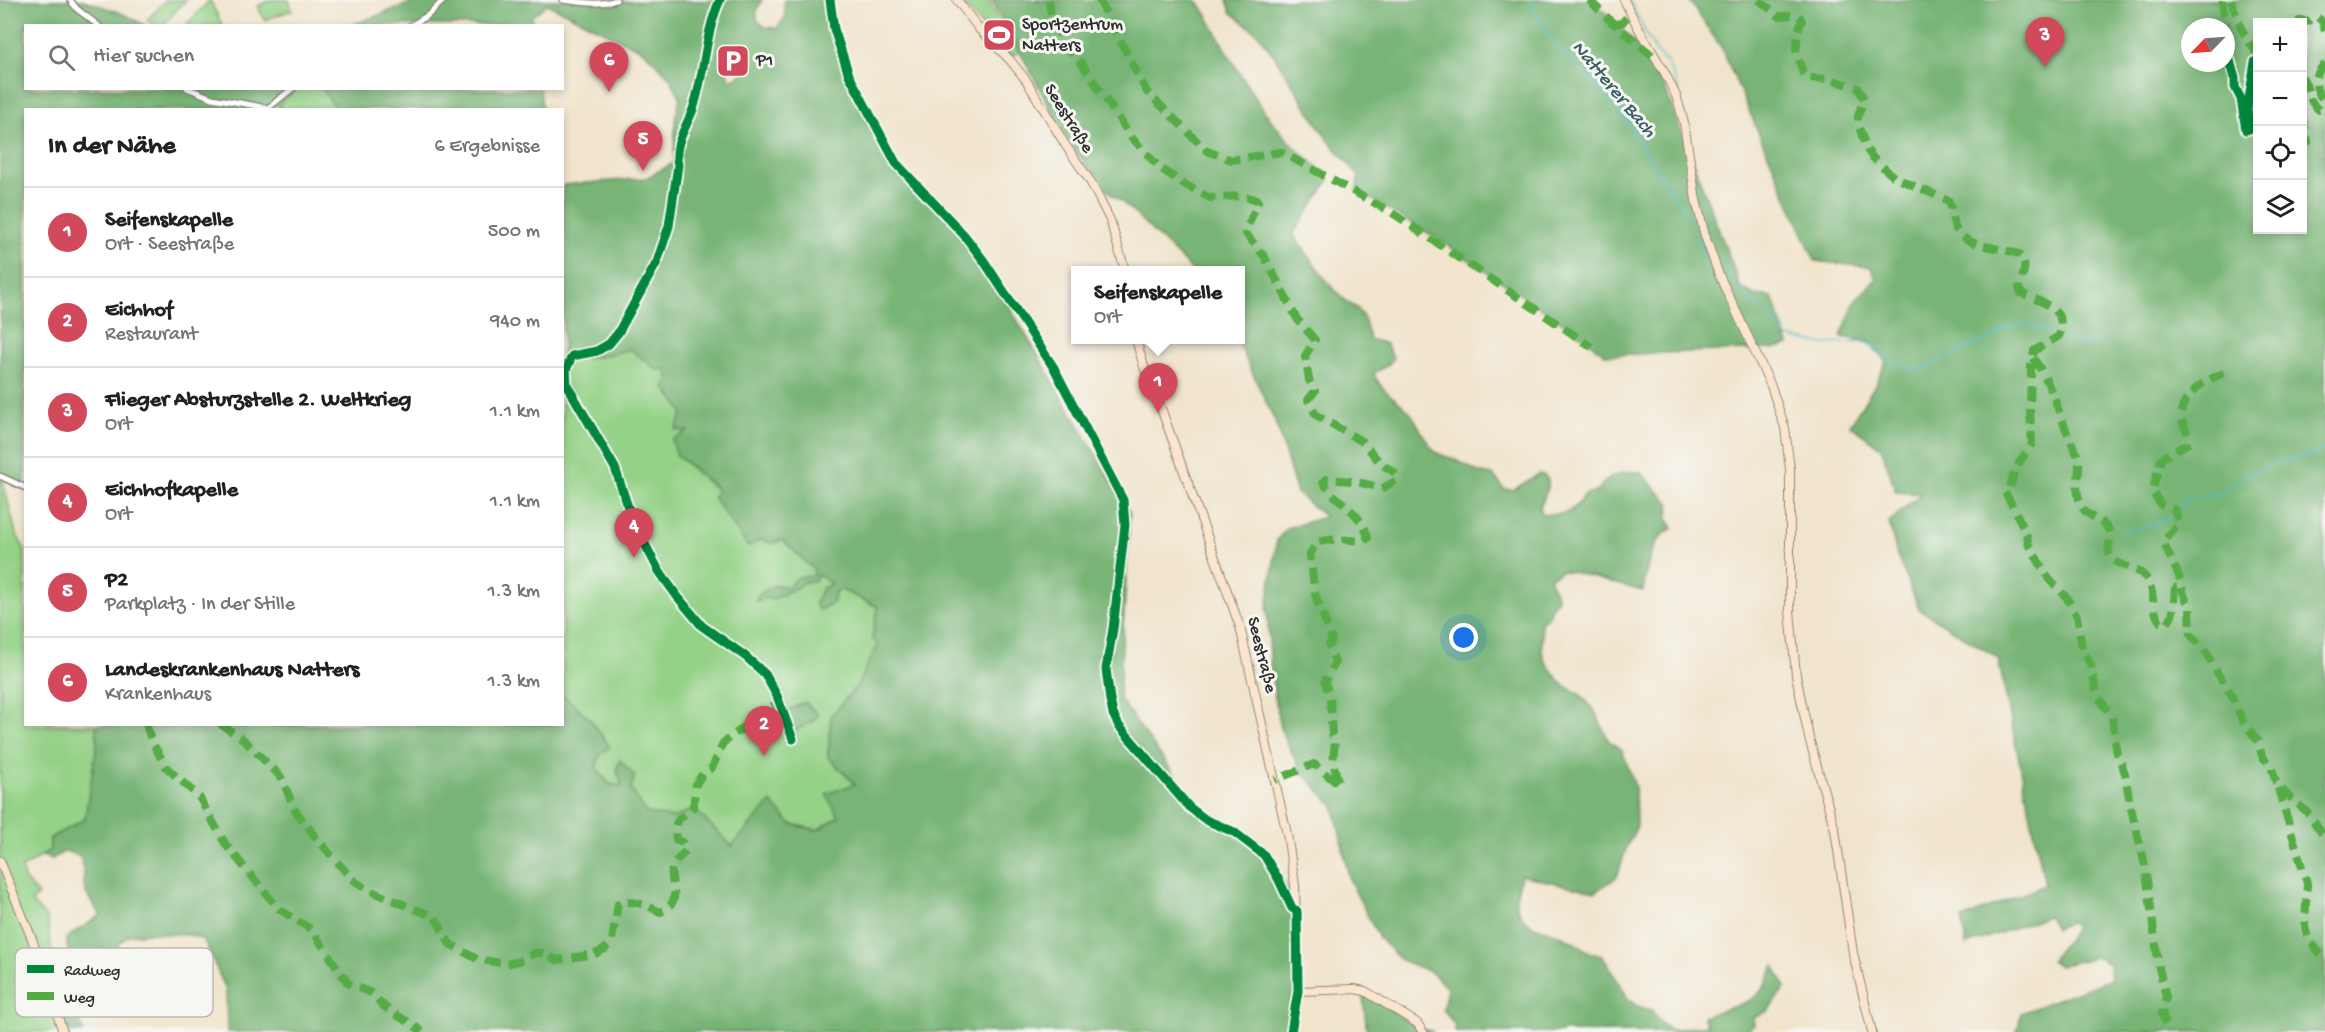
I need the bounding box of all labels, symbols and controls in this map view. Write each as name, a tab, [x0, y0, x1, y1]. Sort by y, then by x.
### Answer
place label: Sportzentrum Natters	[1022, 15, 1123, 57]
sports icon: Sportzentrum Natters	[981, 17, 1017, 53]
pin: 3	[2026, 17, 2064, 67]
north arrow	[2181, 18, 2235, 72]
map controls	[2253, 18, 2307, 234]
button: +	[2253, 18, 2307, 72]
search box	[24, 24, 564, 90]
water label: Natterer Bach	[1566, 37, 1660, 143]
icon: search	[45, 41, 78, 74]
pin: 6	[590, 42, 628, 92]
parking icon: P1	[715, 43, 751, 79]
text: Hier suchen	[93, 44, 194, 70]
place label: P1	[755, 51, 773, 72]
button: −	[2253, 72, 2307, 126]
street label: Seestraße	[1039, 81, 1098, 158]
pin: 5	[624, 122, 662, 171]
button: locate	[2253, 126, 2307, 180]
text: In der Nähe	[48, 132, 176, 163]
text: 6 Ergebnisse	[434, 136, 540, 159]
button: layers	[2253, 180, 2307, 234]
text: Seifenskapelle	[105, 208, 233, 234]
text: 1	[63, 221, 72, 244]
text: 500 m	[488, 221, 540, 244]
text: Ort · Seestraße	[105, 234, 234, 257]
popup	[1071, 266, 1245, 344]
text: Seifenskapelle	[1094, 281, 1222, 307]
text: Eichhof	[105, 298, 173, 324]
text: Ort	[1094, 307, 1121, 330]
text: 2	[63, 311, 72, 334]
text: 940 m	[490, 311, 540, 334]
text: Restaurant	[105, 324, 198, 347]
pin: 1	[1138, 364, 1178, 413]
text: Flieger Absturzstelle 2. Weltkrieg	[105, 388, 411, 414]
text: 3	[62, 401, 73, 424]
text: 1.1 km	[490, 401, 540, 424]
text: Ort	[105, 414, 132, 437]
text: Eichhofkapelle	[105, 478, 238, 504]
text: 4	[63, 491, 72, 514]
text: 1.1 km	[490, 491, 540, 514]
text: Ort	[105, 504, 132, 527]
pin: 4	[614, 508, 654, 558]
text: P2	[105, 568, 128, 594]
text: 5	[62, 581, 73, 604]
text: 1.3 km	[487, 581, 540, 604]
text: Parkplatz · In der Stille	[105, 594, 295, 617]
street label: Seestraße	[1241, 615, 1281, 696]
your location	[1449, 623, 1478, 652]
text: Landeskrankenhaus Natters	[105, 658, 359, 684]
text: 6	[62, 671, 73, 694]
text: 1.3 km	[487, 671, 540, 694]
text: Krankenhaus	[105, 684, 211, 707]
pin: 2	[744, 706, 783, 756]
legend	[15, 948, 213, 1017]
text: Radweg	[64, 963, 120, 982]
text: Weg	[64, 990, 95, 1009]

